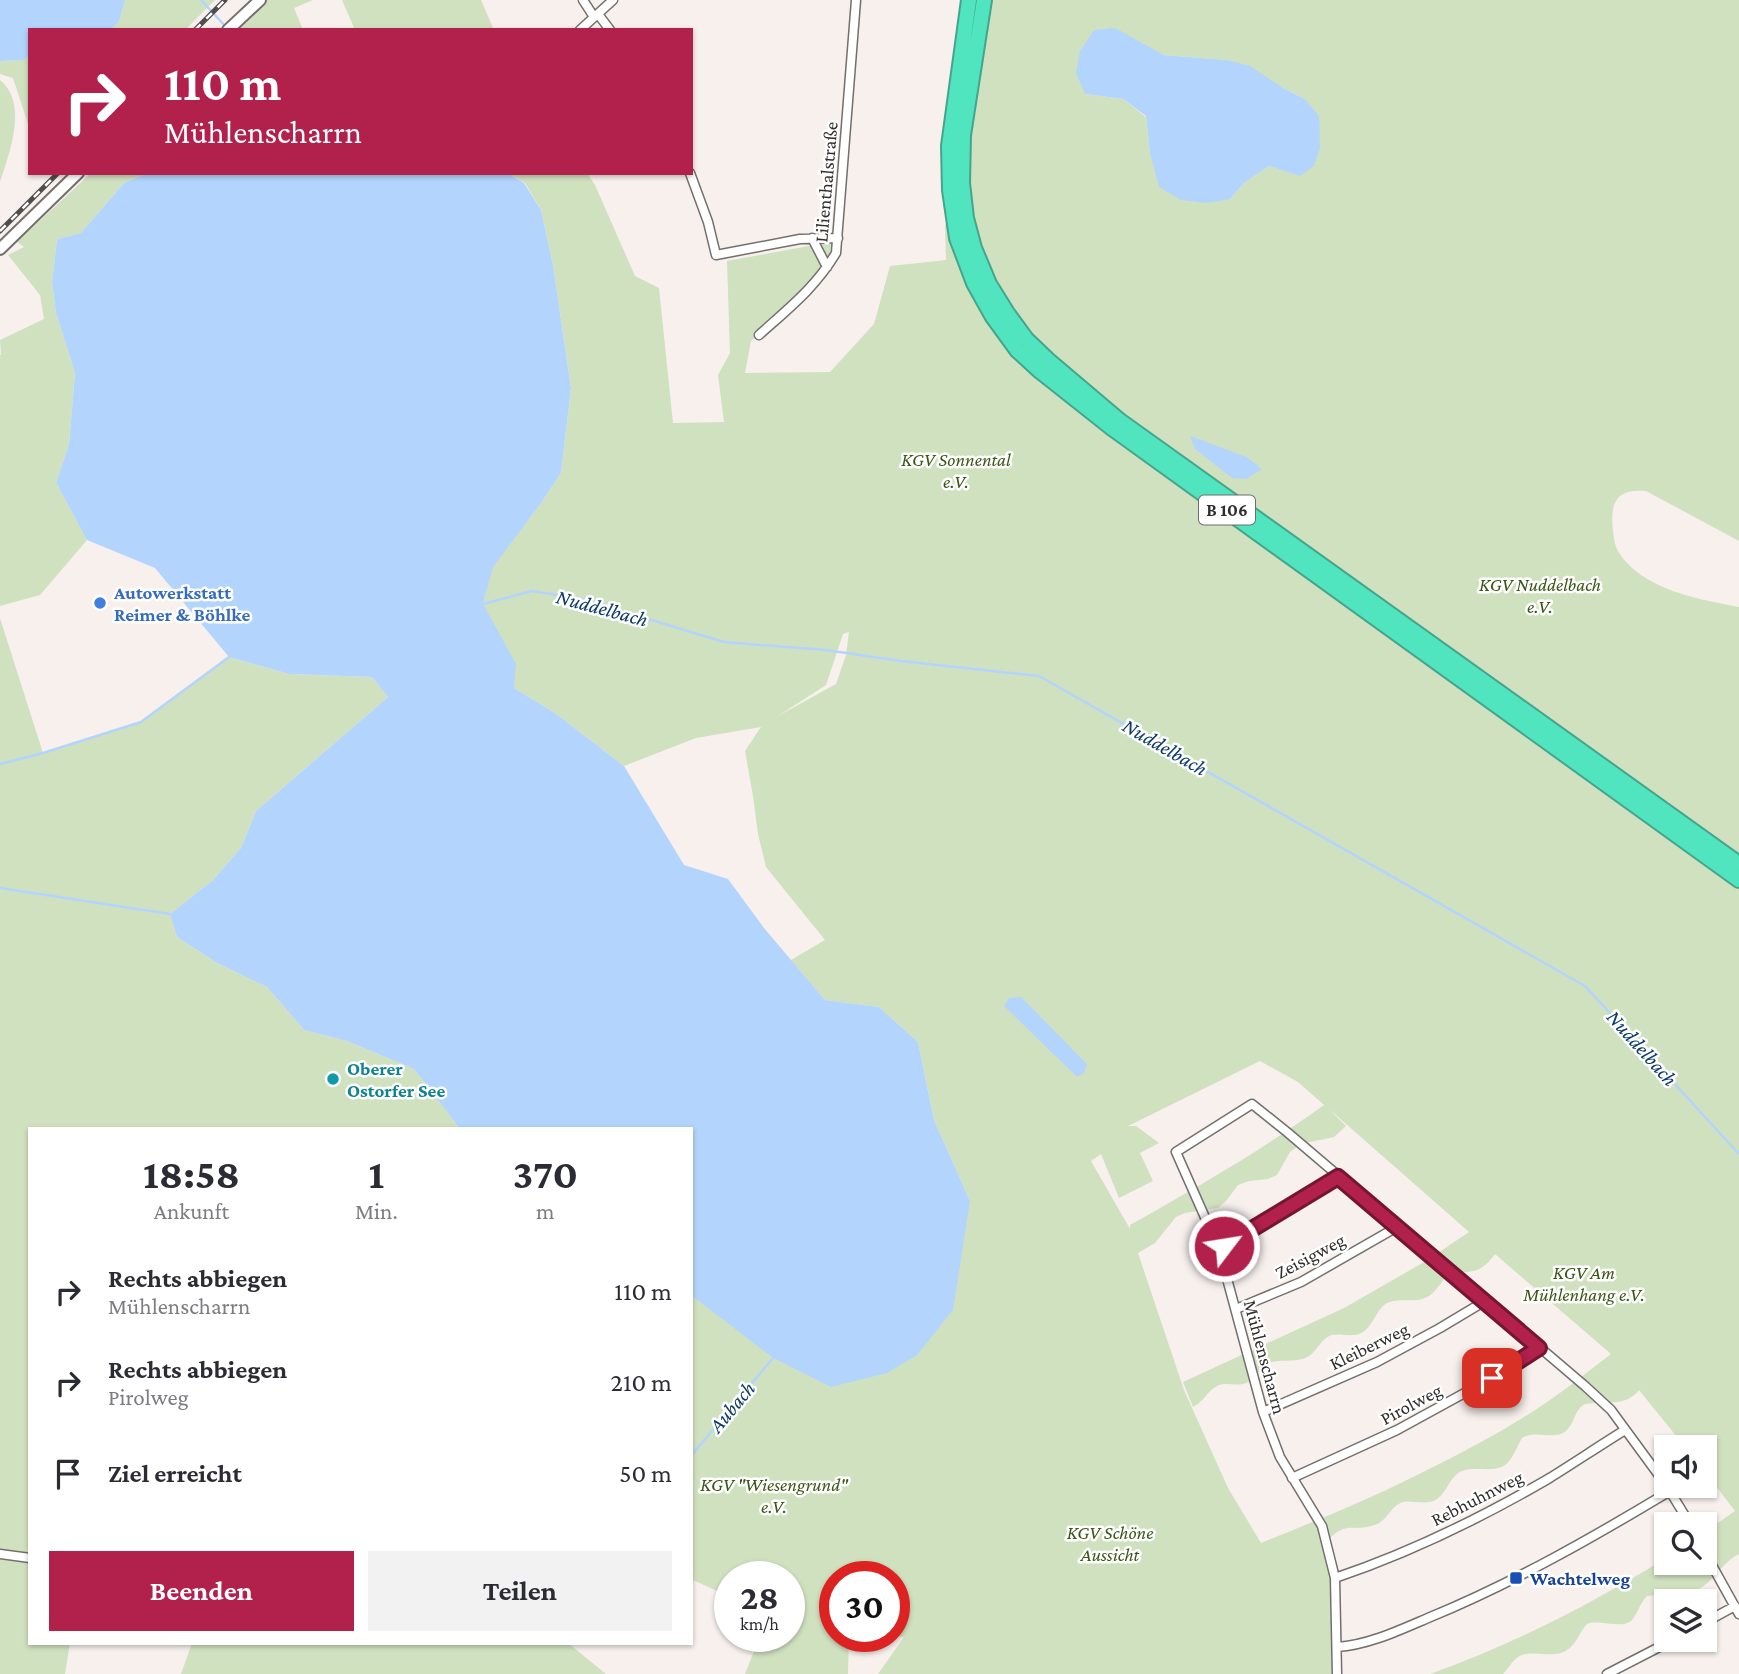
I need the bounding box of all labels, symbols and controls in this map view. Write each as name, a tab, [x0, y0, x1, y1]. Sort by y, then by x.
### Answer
icon: right	[49, 56, 140, 147]
text: 110 m	[164, 56, 281, 111]
text: Mühlenscharrn	[164, 114, 362, 150]
street label: Lilienthalstraße	[810, 121, 842, 243]
park label: KGV Sonnental e.V.	[901, 449, 1011, 492]
road number: B 106	[1199, 496, 1255, 524]
park label: KGV Nuddelbach e.V.	[1479, 574, 1601, 617]
place label: Autowerkstatt Reimer & Böhlke	[113, 582, 250, 625]
water label: Nuddelbach	[554, 584, 650, 632]
marker: Autowerkstatt Reimer & Böhlke	[92, 595, 108, 611]
water label: Nuddelbach	[1118, 713, 1212, 781]
water label: Nuddelbach	[1602, 1005, 1682, 1091]
place label: Oberer Ostorfer See	[347, 1058, 445, 1101]
marker: Oberer Ostorfer See	[325, 1071, 341, 1087]
text: 18:58	[143, 1150, 240, 1197]
text: 1	[368, 1150, 384, 1197]
text: 370	[513, 1150, 578, 1197]
text: Ankunft	[154, 1198, 229, 1224]
text: Min.	[355, 1198, 398, 1224]
text: m	[536, 1198, 555, 1224]
position arrow	[1187, 1209, 1261, 1283]
street label: Zeisigweg	[1271, 1229, 1349, 1283]
park label: KGV Am Mühlenhang e.V.	[1522, 1262, 1645, 1305]
text: Rechts abbiegen	[108, 1264, 287, 1293]
icon: right	[49, 1273, 87, 1311]
text: 110 m	[614, 1277, 672, 1306]
text: Mühlenscharrn	[108, 1293, 250, 1319]
street label: Mühlenscharrn	[1240, 1298, 1290, 1416]
street label: Kleiberweg	[1326, 1318, 1412, 1374]
pin	[1462, 1348, 1522, 1408]
text: Rechts abbiegen	[108, 1355, 287, 1384]
icon: arrive	[1473, 1359, 1511, 1397]
icon: right	[49, 1364, 87, 1402]
text: 210 m	[611, 1368, 672, 1397]
water label: Aubach	[703, 1377, 760, 1438]
street label: Pirolweg	[1377, 1379, 1445, 1429]
text: Pirolweg	[108, 1384, 189, 1410]
map controls	[1654, 1435, 1717, 1652]
button: sound	[1654, 1435, 1717, 1498]
icon: arrive	[49, 1455, 87, 1493]
text: Ziel erreicht	[108, 1459, 242, 1488]
text: 50 m	[619, 1459, 672, 1488]
street label: Rebhuhnweg	[1428, 1466, 1526, 1530]
park label: KGV "Wiesengrund" e.V.	[700, 1474, 849, 1517]
button: search	[1654, 1512, 1717, 1575]
park label: KGV Schöne Aussicht	[1067, 1522, 1153, 1565]
button: Beenden	[49, 1551, 354, 1631]
button: Teilen	[368, 1551, 672, 1631]
speed limit sign: 30	[819, 1561, 910, 1652]
place label: Wachtelweg	[1529, 1568, 1630, 1589]
marker: Wachtelweg	[1508, 1570, 1524, 1586]
text: 28	[740, 1578, 779, 1617]
button: layers	[1654, 1589, 1717, 1652]
text: km/h	[740, 1614, 779, 1634]

